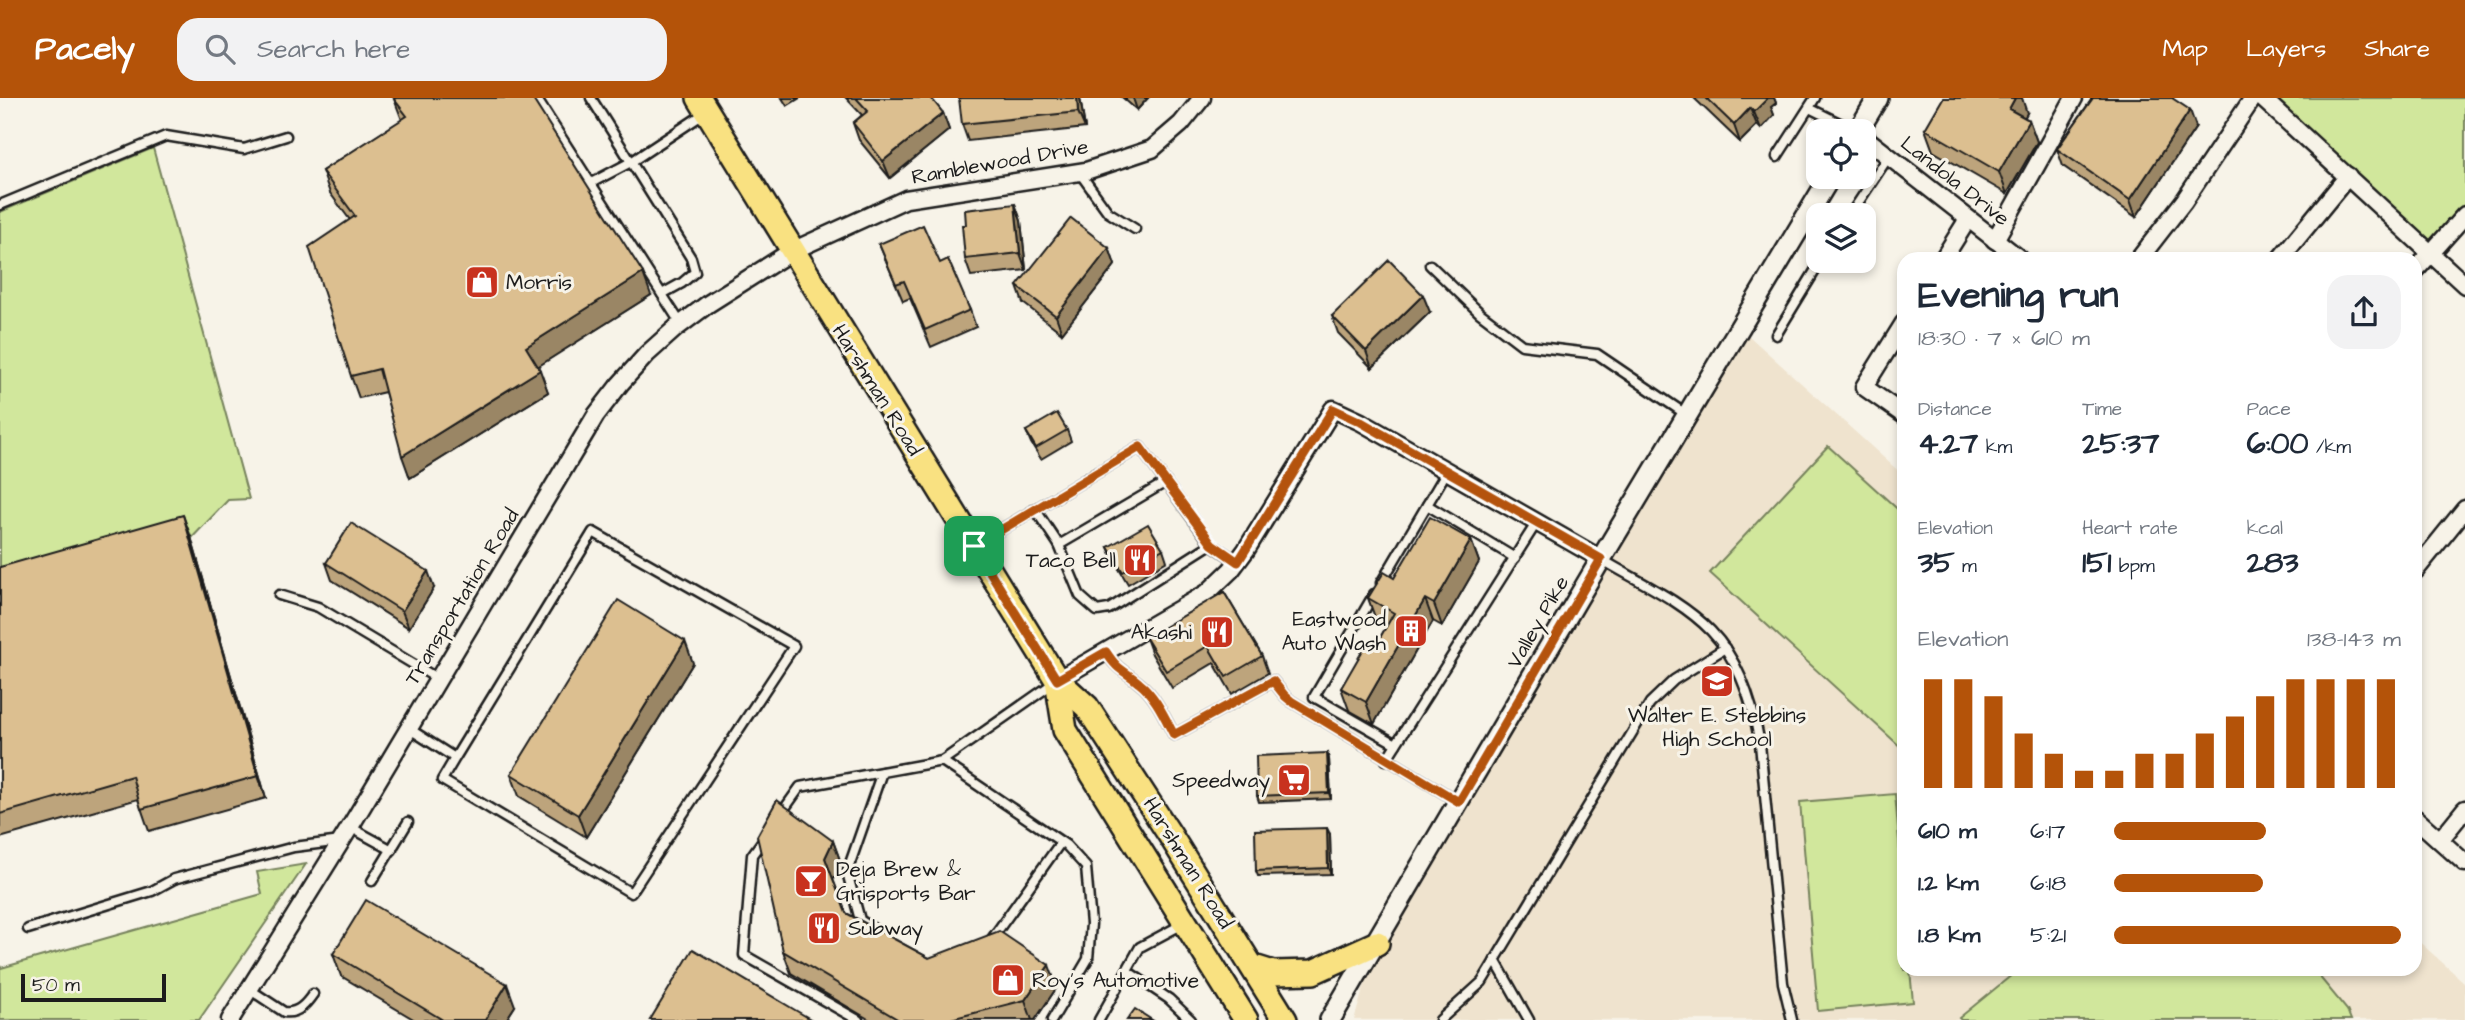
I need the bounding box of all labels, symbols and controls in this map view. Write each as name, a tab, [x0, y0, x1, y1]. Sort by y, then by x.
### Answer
search box	[177, 18, 667, 81]
text: Pacely	[35, 26, 135, 72]
icon: search	[201, 30, 239, 68]
text: Search here	[257, 31, 410, 67]
text: Map	[2163, 32, 2208, 66]
text: Layers	[2246, 32, 2326, 66]
text: Share	[2364, 32, 2430, 66]
map controls	[1806, 119, 1876, 273]
button: locate	[1806, 119, 1876, 189]
street label: Landola Drive	[1894, 129, 2016, 233]
street label: Ramblewood Drive	[909, 132, 1091, 192]
button: layers	[1806, 203, 1876, 273]
shop icon: Morris	[463, 263, 501, 301]
place label: Morris	[506, 268, 572, 297]
text: Evening run	[1918, 270, 2119, 322]
button: share	[2327, 275, 2401, 349]
street label: Harshman Road	[825, 319, 929, 462]
text: 18:30 · 7 × 610 m	[1918, 322, 2090, 354]
text: Distance	[1918, 396, 1992, 423]
text: Time	[2082, 396, 2122, 423]
text: Pace	[2247, 396, 2291, 423]
text: 4.27	[1918, 423, 1978, 465]
text: 25:37	[2082, 423, 2159, 465]
text: 6:00	[2247, 423, 2308, 465]
text: km	[1978, 434, 2012, 461]
text: /km	[2308, 434, 2351, 461]
street label: Transportation Road	[398, 503, 527, 691]
text: Elevation	[1918, 515, 1993, 542]
text: Heart rate	[2082, 515, 2178, 542]
text: kcal	[2247, 515, 2283, 542]
pin	[944, 516, 1004, 576]
icon: arrive	[955, 527, 993, 565]
restaurant icon: Taco Bell	[1121, 541, 1159, 579]
text: 35	[1918, 542, 1955, 584]
text: 151	[2082, 542, 2111, 584]
text: 283	[2247, 542, 2299, 584]
place label: Taco Bell	[1026, 546, 1116, 575]
text: m	[1955, 553, 1977, 580]
text: bpm	[2111, 553, 2155, 580]
street label: Valley Pike	[1500, 570, 1578, 675]
place label: Eastwood Auto Wash	[1282, 605, 1387, 658]
building icon: Eastwood Auto Wash	[1392, 612, 1430, 650]
restaurant icon: Akashi	[1198, 613, 1236, 651]
place label: Akashi	[1131, 618, 1192, 647]
text: Elevation	[1918, 623, 2009, 655]
text: 138–143 m	[2307, 623, 2401, 655]
school or university icon: Walter E. Stebbins High School	[1698, 662, 1736, 700]
place label: Walter E. Stebbins High School	[1628, 701, 1806, 756]
supermarket icon: Speedway	[1275, 761, 1313, 799]
place label: Speedway	[1172, 766, 1270, 797]
street label: Harshman Road	[1136, 792, 1240, 935]
text: 610 m	[1918, 815, 1977, 847]
text: 6:17	[2030, 815, 2065, 847]
place label: Deja Brew & Grisports Bar	[836, 855, 976, 909]
bar icon: Deja Brew & Grisports Bar	[792, 862, 830, 900]
text: 1.2 km	[1918, 867, 1979, 899]
text: 6:18	[2030, 867, 2066, 899]
restaurant icon: Subway	[805, 909, 843, 947]
place label: Subway	[848, 914, 924, 945]
text: 1.8 km	[1918, 919, 1980, 951]
text: 5:21	[2030, 919, 2066, 951]
shop icon: Roy's Automotive	[989, 961, 1027, 999]
place label: Roy's Automotive	[1032, 966, 1199, 997]
scale bar	[21, 971, 166, 1003]
text: 50 m	[32, 972, 80, 999]

